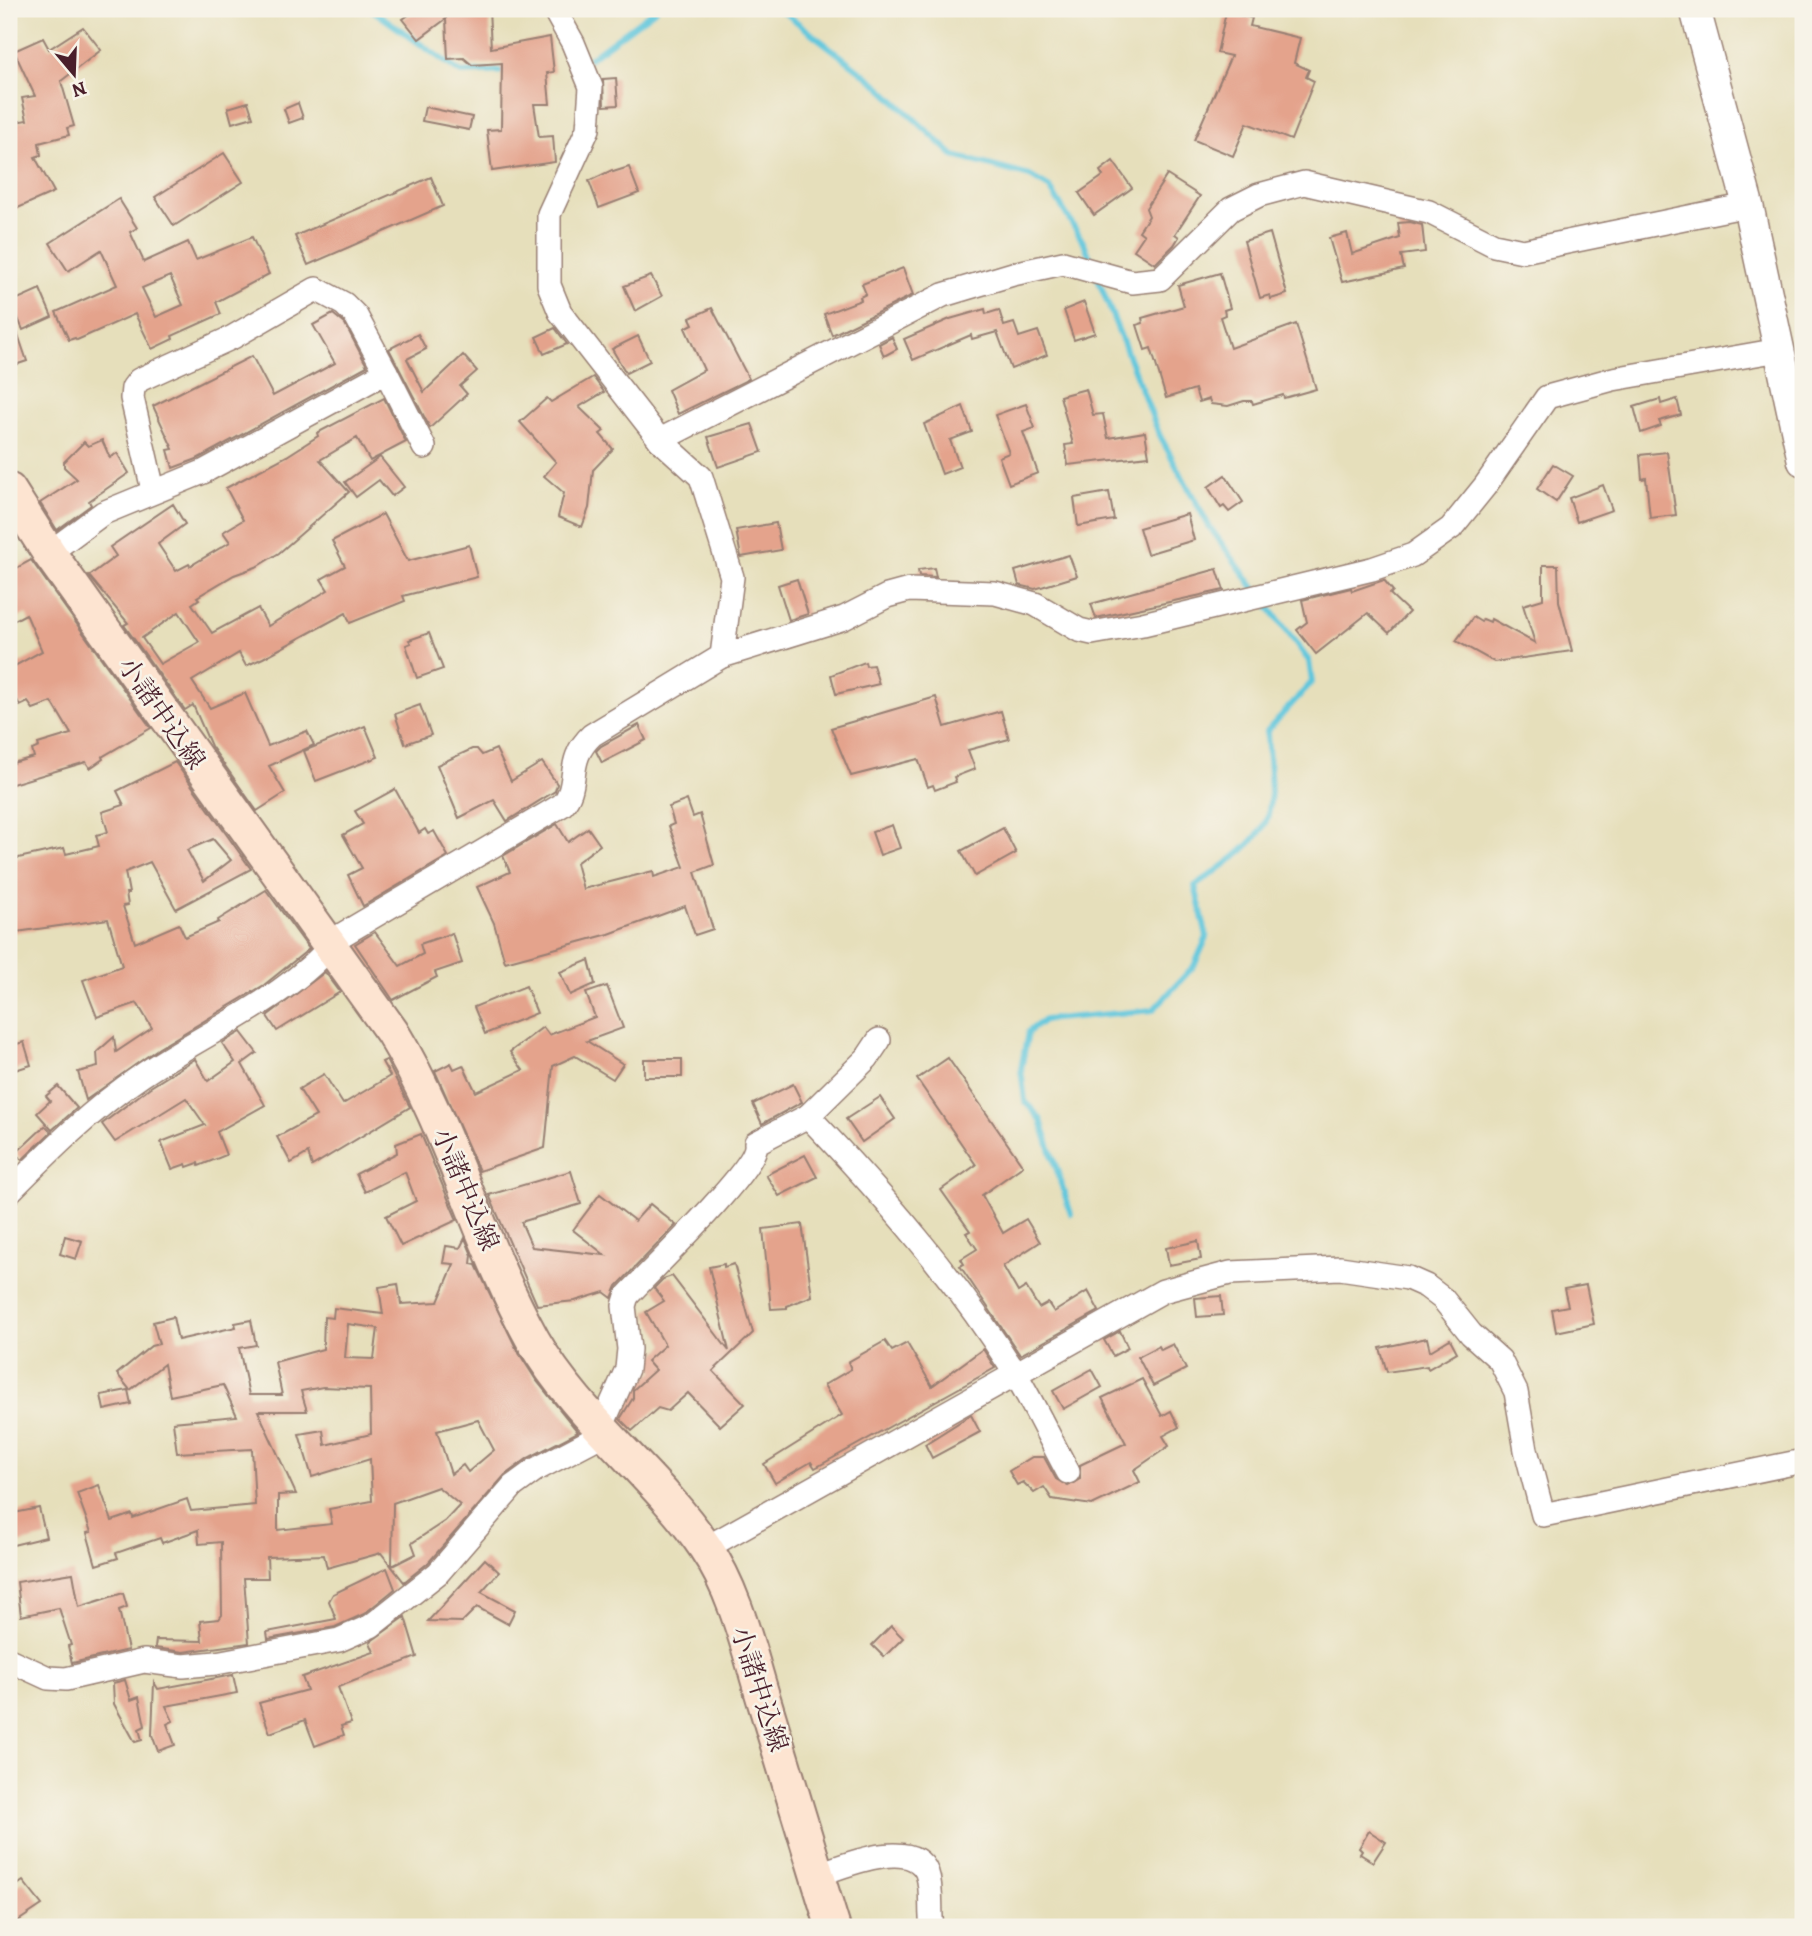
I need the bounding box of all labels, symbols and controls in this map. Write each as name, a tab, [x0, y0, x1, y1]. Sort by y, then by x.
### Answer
north arrow	[38, 38, 108, 108]
text: N	[68, 75, 90, 104]
street label: 小諸中込線	[110, 650, 213, 777]
street label: 小諸中込線	[424, 1123, 507, 1256]
street label: 小諸中込線	[723, 1622, 796, 1756]

